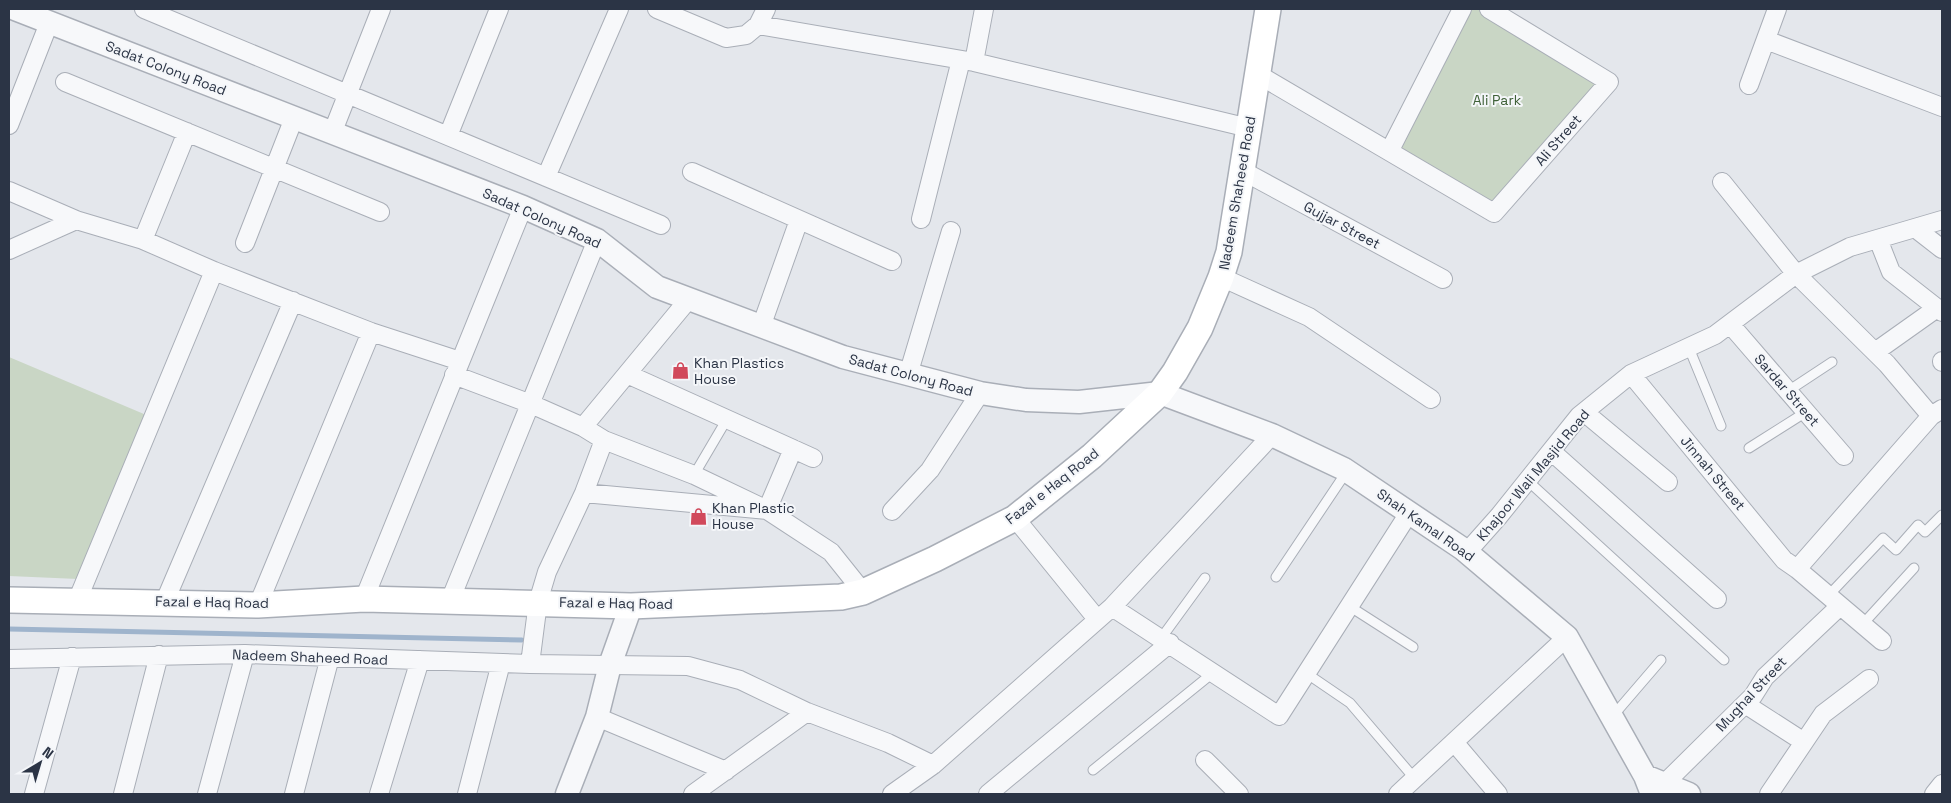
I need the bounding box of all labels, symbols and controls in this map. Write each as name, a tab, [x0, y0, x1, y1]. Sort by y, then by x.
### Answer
street label: Sadat Colony Road	[103, 37, 229, 99]
park label: Ali Park	[1473, 91, 1522, 109]
street label: Ali Street	[1531, 111, 1585, 169]
street label: Nadeem Shaheed Road	[1215, 115, 1259, 271]
street label: Sadat Colony Road	[480, 184, 604, 252]
street label: Gujjar Street	[1300, 197, 1384, 253]
street label: Sadat Colony Road	[847, 350, 975, 400]
street label: Sardar Street	[1751, 350, 1823, 430]
place label: Khan Plastics House	[694, 354, 784, 388]
shop icon: Khan Plastics House	[670, 361, 690, 381]
street label: Khajoor Wali Masjid Road	[1473, 405, 1593, 545]
street label: Jinnah Street	[1677, 432, 1749, 514]
street label: Fazal e Haq Road	[1002, 444, 1102, 528]
street label: Shah Kamal Road	[1374, 485, 1478, 565]
place label: Khan Plastic House	[712, 499, 795, 533]
shop icon: Khan Plastic House	[688, 506, 708, 526]
street label: Fazal e Haq Road	[155, 592, 269, 612]
street label: Fazal e Haq Road	[559, 593, 673, 613]
street label: Nadeem Shaheed Road	[232, 645, 388, 669]
street label: Mughal Street	[1712, 653, 1790, 735]
north arrow	[15, 738, 65, 788]
text: N	[39, 743, 57, 763]

